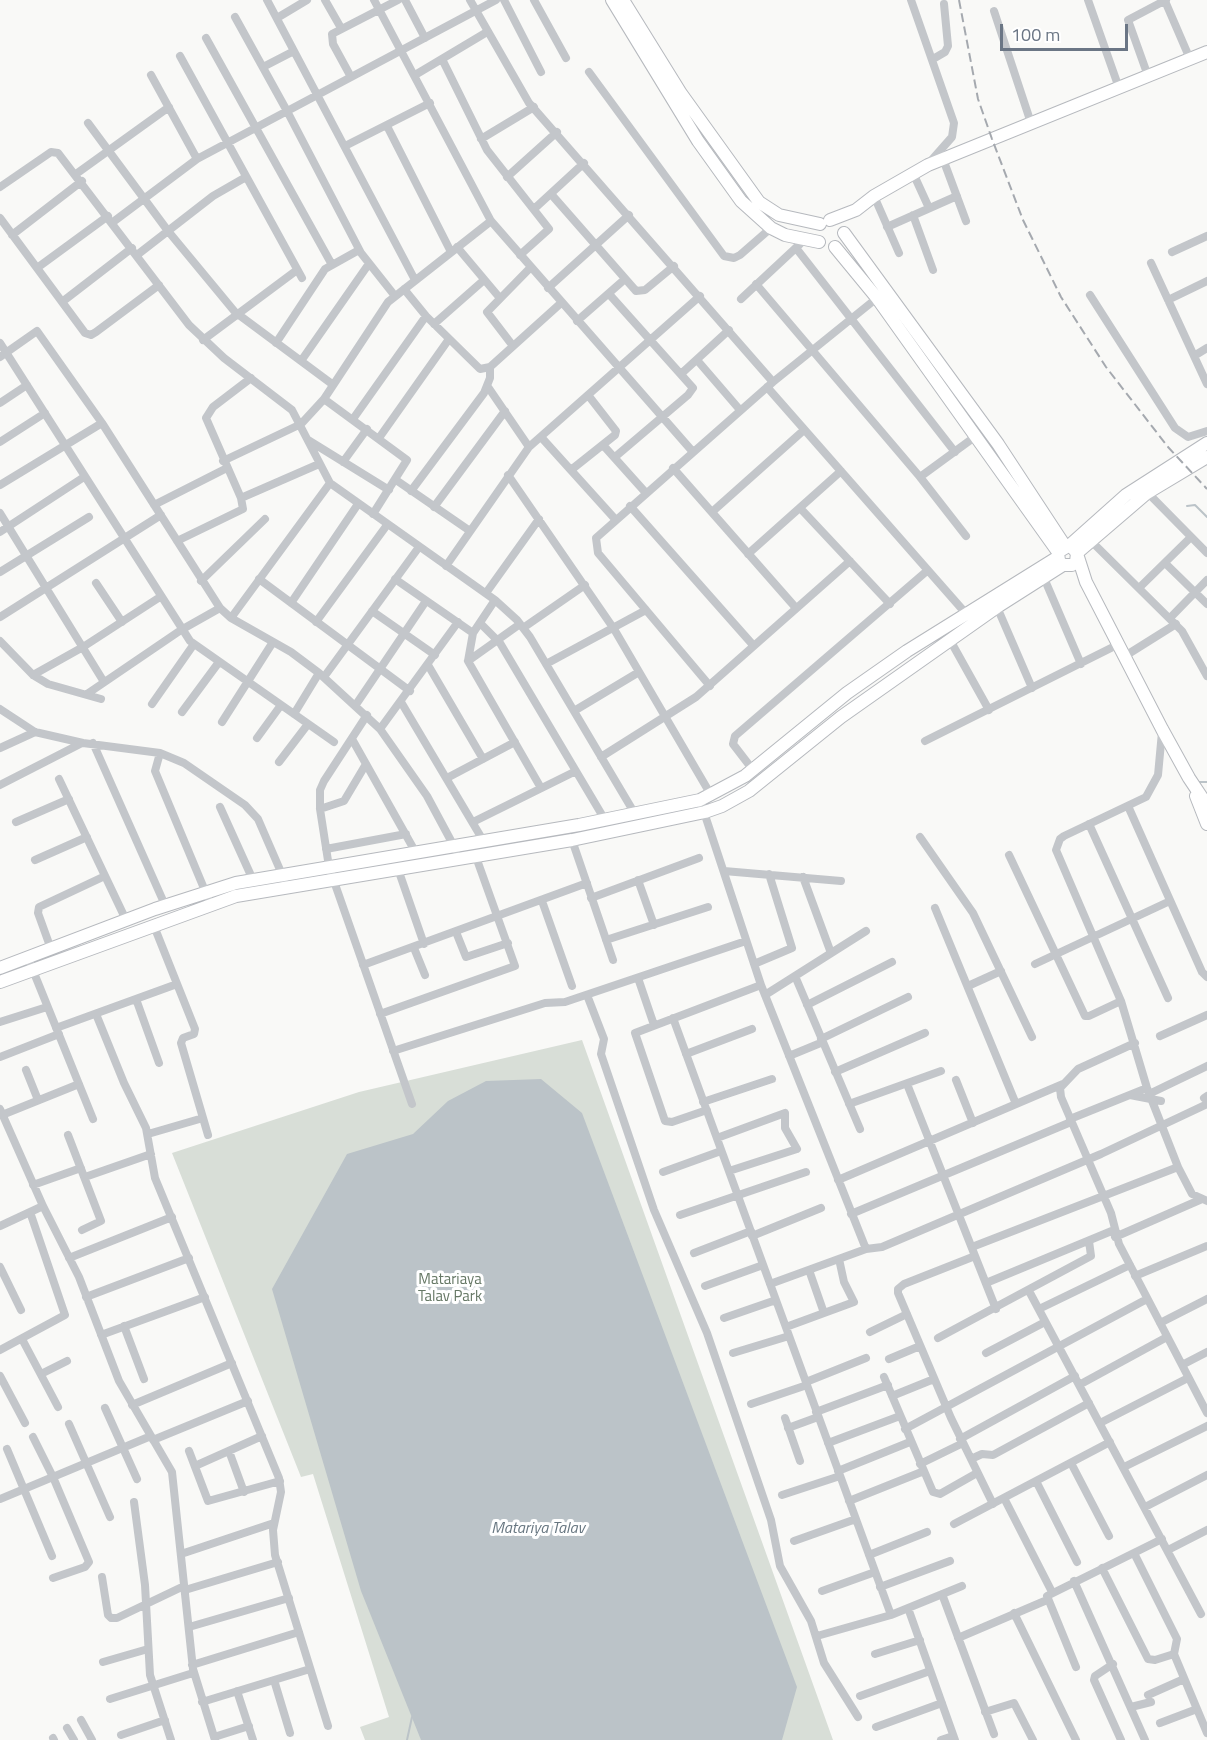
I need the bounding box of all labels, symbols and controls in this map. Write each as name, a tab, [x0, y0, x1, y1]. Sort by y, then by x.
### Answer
scale bar	[1003, 12, 1130, 50]
text: 100 m	[1011, 21, 1060, 48]
park label: Matariaya Talav Park	[418, 1271, 482, 1306]
water label: Matariya Talav	[491, 1519, 585, 1539]

